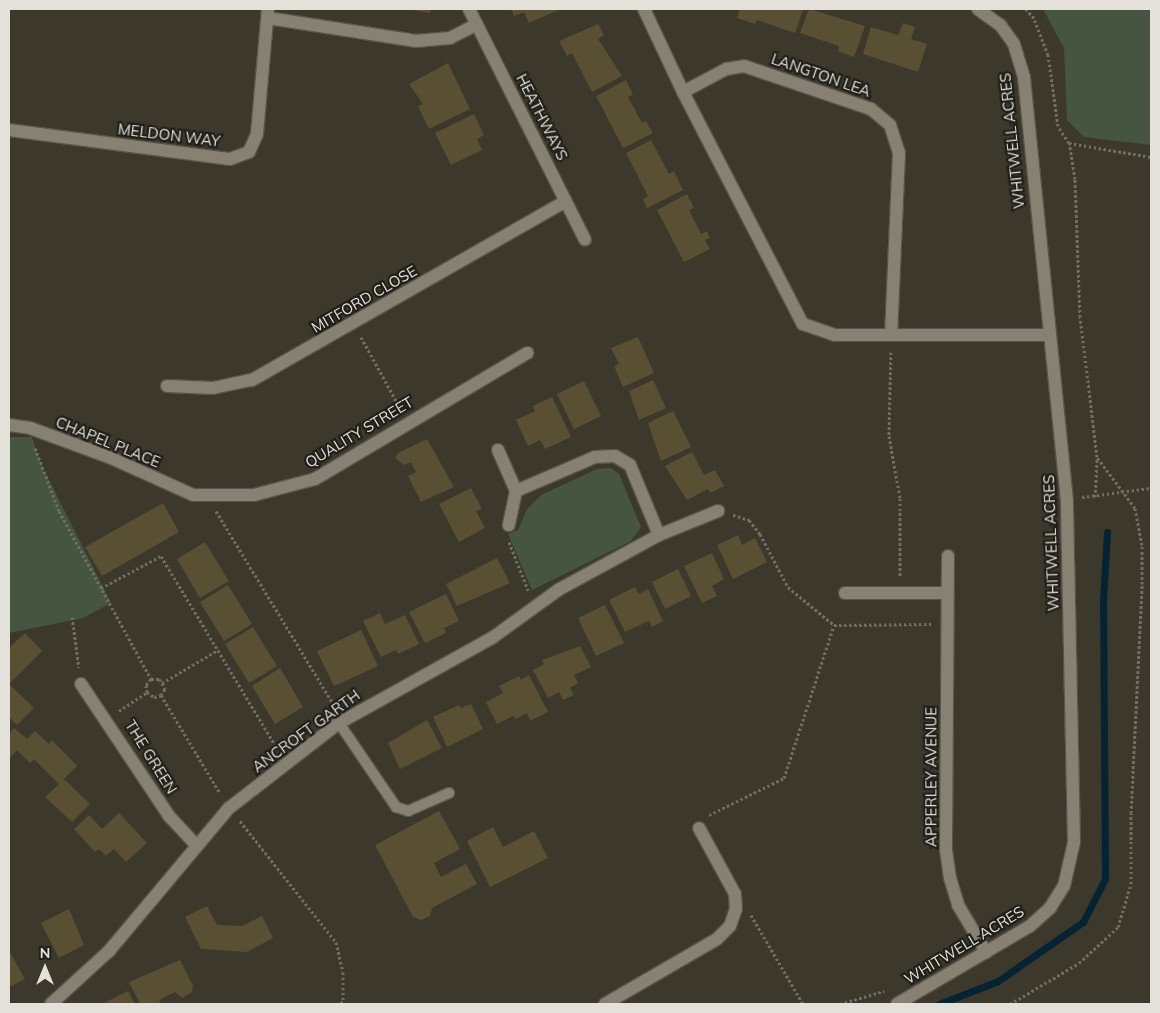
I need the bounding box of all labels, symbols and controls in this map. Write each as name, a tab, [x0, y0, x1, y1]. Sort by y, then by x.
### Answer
street label: LANGTON LEA	[769, 50, 873, 100]
street label: HEATHWAYS	[513, 71, 571, 163]
street label: WHITWELL ACRES	[996, 72, 1028, 210]
street label: MELDON WAY	[117, 120, 221, 150]
street label: MITFORD CLOSE	[308, 262, 420, 336]
street label: QUALITY STREET	[302, 393, 416, 471]
street label: CHAPEL PLACE	[53, 413, 163, 471]
street label: WHITWELL ACRES	[1040, 474, 1062, 612]
street label: ANCROFT GARTH	[249, 686, 363, 776]
street label: APPERLEY AVENUE	[922, 707, 940, 847]
street label: THE GREEN	[121, 717, 181, 797]
street label: WHITWELL ACRES	[901, 902, 1027, 988]
north arrow	[20, 943, 70, 993]
text: N	[40, 944, 50, 962]

